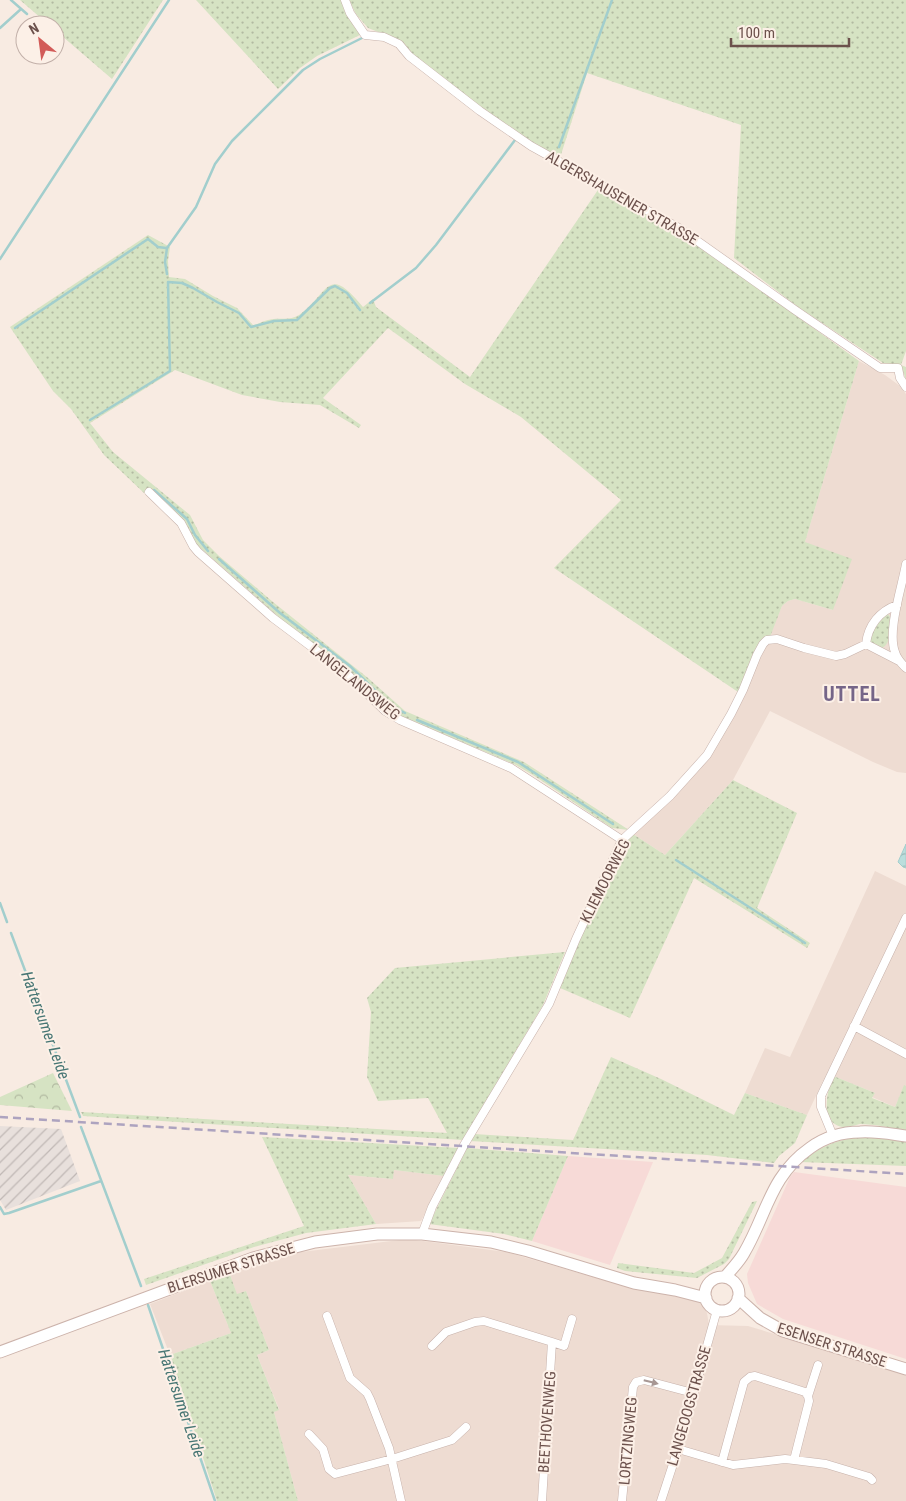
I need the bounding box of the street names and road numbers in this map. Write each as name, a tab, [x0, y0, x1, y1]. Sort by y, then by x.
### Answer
street label: ALGERSHAUSENER STRASSE	[543, 147, 701, 249]
street label: LANGELANDSWEG	[306, 640, 404, 724]
street label: KLIEMOORWEG	[576, 836, 634, 926]
street label: BLERSUMER STRASSE	[165, 1239, 297, 1297]
street label: ESENSER STRASSE	[775, 1319, 889, 1371]
street label: LANGEOOGSTRASSE	[663, 1344, 715, 1468]
street label: BEETHOVENWEG	[534, 1370, 560, 1474]
street label: LORTZINGWEG	[615, 1396, 641, 1486]

